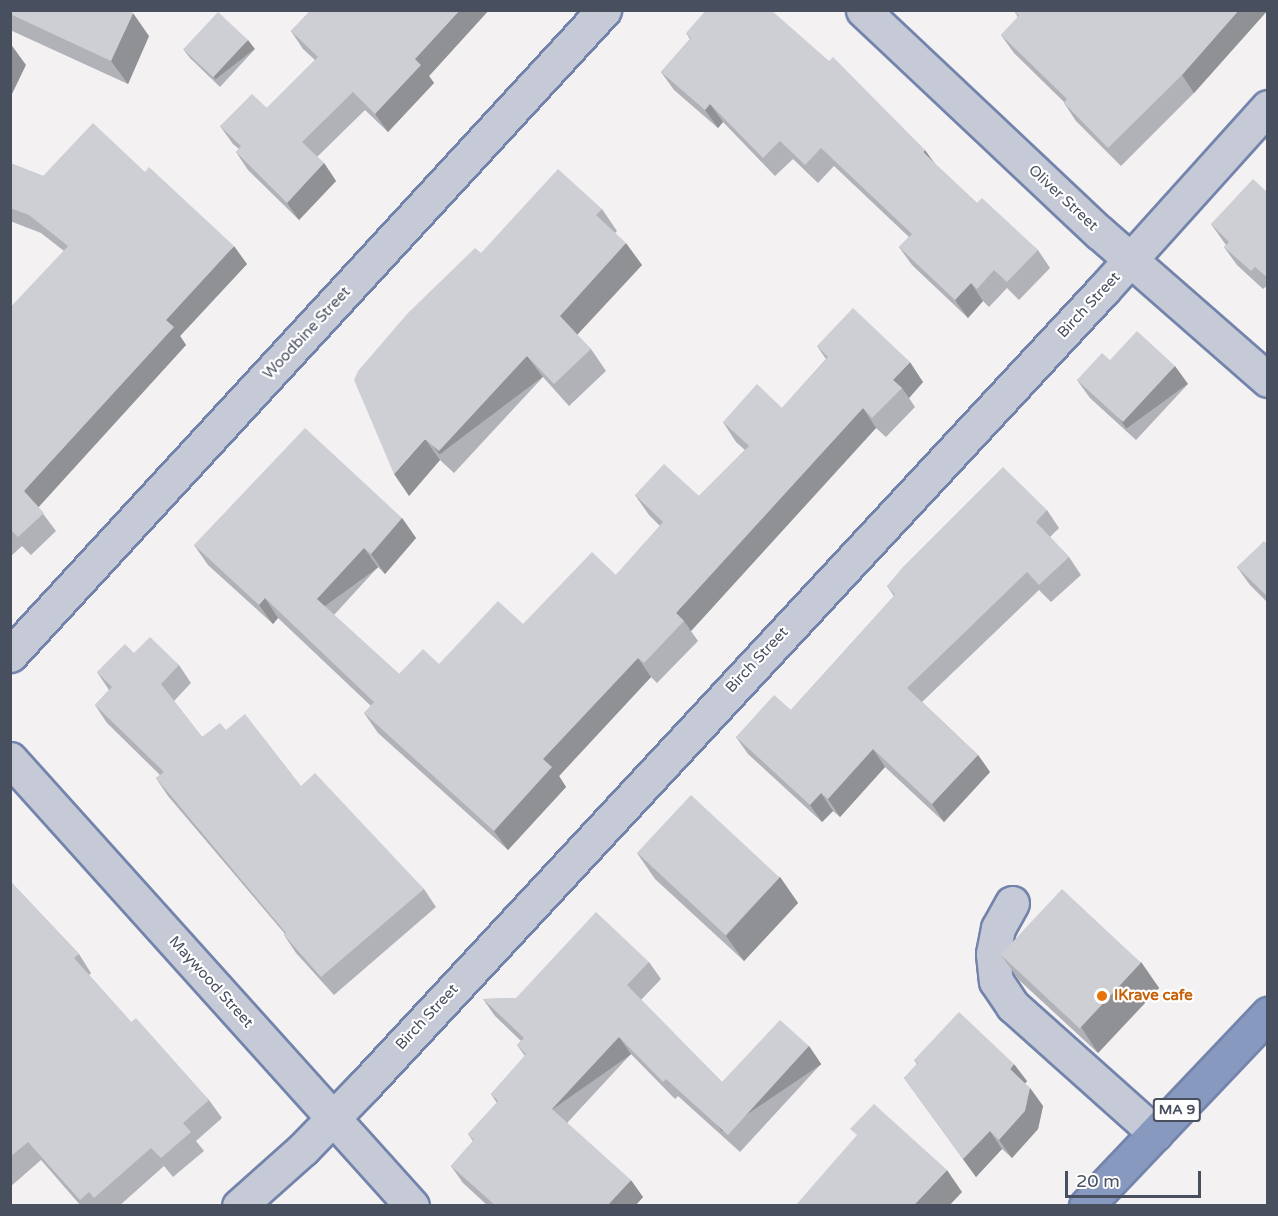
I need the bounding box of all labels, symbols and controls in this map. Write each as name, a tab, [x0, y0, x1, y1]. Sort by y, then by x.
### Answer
street label: Oliver Street	[1025, 161, 1101, 235]
street label: Birch Street	[1054, 268, 1124, 342]
street label: Woodbine Street	[260, 283, 354, 383]
street label: Birch Street	[722, 623, 792, 697]
street label: Maywood Street	[165, 932, 257, 1032]
street label: Birch Street	[392, 980, 462, 1054]
place label: IKrave cafe	[1114, 987, 1193, 1005]
marker: IKrave cafe	[1095, 989, 1109, 1003]
road number: MA 9	[1152, 1099, 1202, 1121]
scale bar	[1068, 1159, 1204, 1197]
text: 20 m	[1076, 1170, 1120, 1192]

